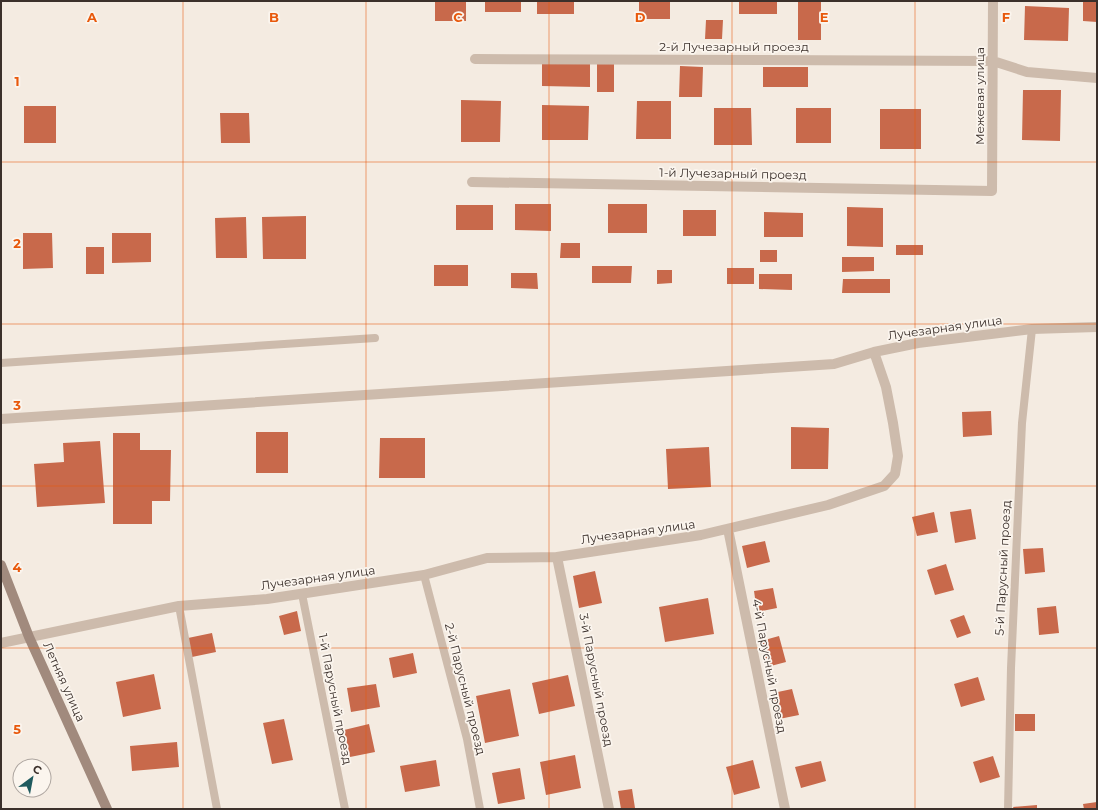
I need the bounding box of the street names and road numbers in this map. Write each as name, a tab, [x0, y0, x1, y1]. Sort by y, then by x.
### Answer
street label: 2-й Лучезарный проезд	[659, 39, 809, 54]
street label: Межевая улица	[972, 47, 987, 145]
street label: 1-й Лучезарный проезд	[659, 165, 807, 182]
street label: Лучезарная улица	[887, 312, 1003, 343]
street label: 5-й Парусный проезд	[991, 500, 1014, 636]
street label: Лучезарная улица	[580, 516, 696, 547]
street label: Лучезарная улица	[260, 562, 376, 593]
street label: 4-й Парусный проезд	[749, 597, 790, 735]
street label: 3-й Парусный проезд	[576, 612, 617, 748]
street label: 2-й Парусный проезд	[442, 621, 489, 757]
street label: 1-й Парусный проезд	[315, 632, 356, 766]
street label: Летняя улица	[40, 640, 89, 724]

